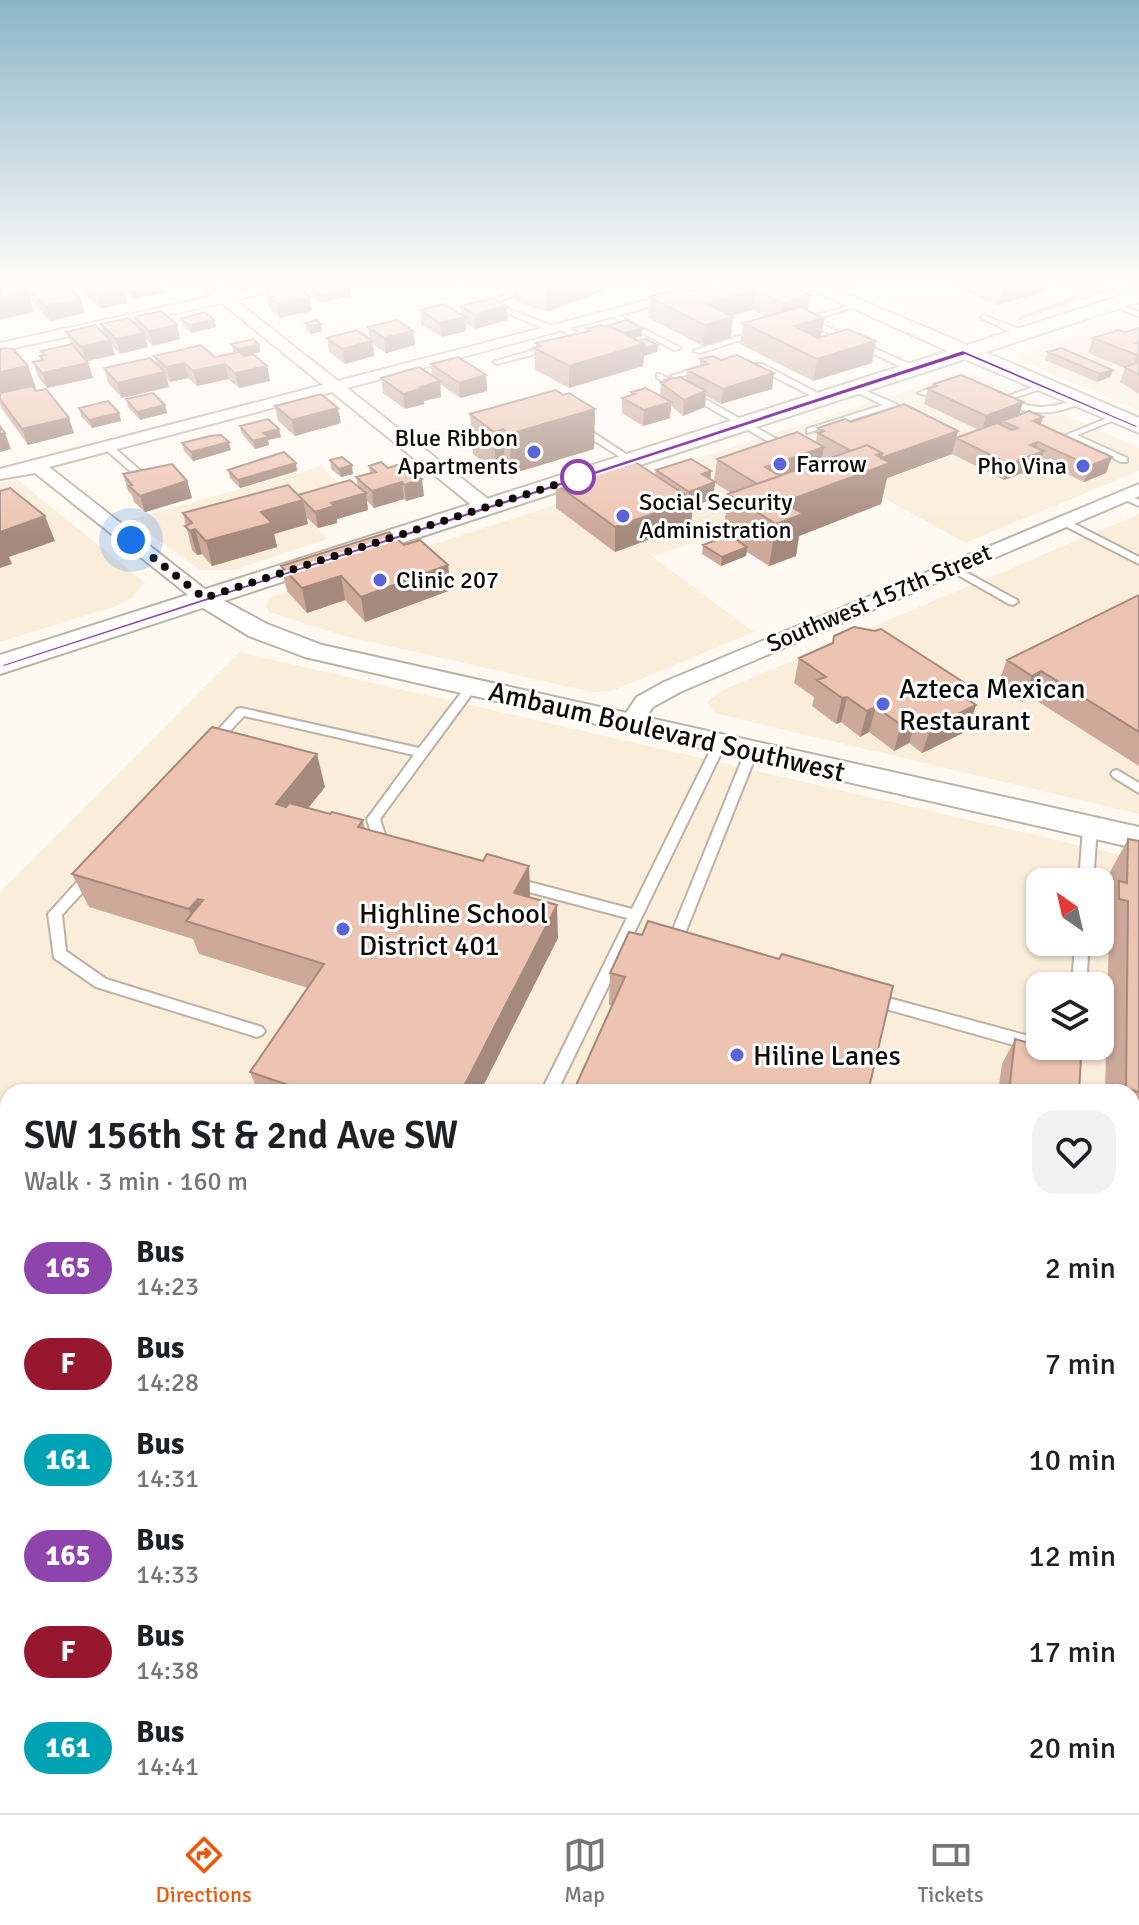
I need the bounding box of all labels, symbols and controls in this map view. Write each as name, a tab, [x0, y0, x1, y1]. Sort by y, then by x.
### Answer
place label: Blue Ribbon Apartments	[395, 423, 518, 481]
marker: Blue Ribbon Apartments	[525, 443, 543, 461]
place label: Farrow	[796, 449, 867, 479]
place label: Pho Vina	[977, 451, 1067, 481]
marker: Farrow	[771, 455, 789, 473]
marker: Pho Vina	[1074, 457, 1092, 475]
unlabelled marker	[561, 460, 595, 494]
place label: Social Security Administration	[639, 487, 793, 545]
marker: Social Security Administration	[614, 507, 632, 525]
your location	[111, 520, 151, 560]
street label: Southwest 157th Street	[762, 537, 996, 659]
place label: Clinic 207	[396, 565, 499, 595]
marker: Clinic 207	[371, 571, 389, 589]
place label: Azteca Mexican Restaurant	[899, 672, 1086, 738]
street label: Ambaum Boulevard Southwest	[485, 674, 848, 790]
marker: Azteca Mexican Restaurant	[874, 695, 892, 713]
north arrow	[1026, 868, 1114, 956]
map controls	[1026, 868, 1114, 1060]
place label: Highline School District 401	[359, 897, 548, 963]
marker: Highline School District 401	[334, 920, 352, 938]
button: layers	[1026, 972, 1114, 1060]
place label: Hiline Lanes	[753, 1039, 901, 1073]
marker: Hiline Lanes	[728, 1046, 746, 1064]
button: heart	[1032, 1110, 1116, 1194]
text: SW 156th St & 2nd Ave SW	[24, 1112, 458, 1159]
text: Walk · 3 min · 160 m	[24, 1166, 248, 1198]
text: Bus	[136, 1234, 184, 1271]
text: 2 min	[1045, 1250, 1116, 1287]
text: 165	[45, 1251, 91, 1285]
text: 14:23	[136, 1271, 199, 1303]
text: Bus	[136, 1330, 184, 1367]
text: 7 min	[1045, 1346, 1116, 1383]
text: F	[61, 1347, 75, 1381]
text: 14:28	[136, 1367, 199, 1399]
text: Bus	[136, 1426, 184, 1463]
text: 10 min	[1029, 1442, 1116, 1479]
text: 161	[45, 1443, 91, 1477]
text: 14:31	[136, 1463, 199, 1495]
text: Bus	[136, 1522, 184, 1559]
text: 12 min	[1029, 1538, 1116, 1575]
text: 165	[45, 1539, 91, 1573]
text: 14:33	[136, 1559, 199, 1591]
text: Bus	[136, 1618, 184, 1655]
text: 17 min	[1029, 1634, 1116, 1671]
text: F	[61, 1635, 75, 1669]
text: 14:38	[136, 1655, 199, 1687]
text: Bus	[136, 1714, 184, 1751]
text: 20 min	[1029, 1730, 1116, 1767]
text: 161	[45, 1731, 91, 1765]
text: 14:41	[136, 1751, 199, 1783]
tab: Directions	[155, 1833, 252, 1908]
tab: Map	[563, 1833, 607, 1908]
tab: Tickets	[917, 1833, 984, 1908]

